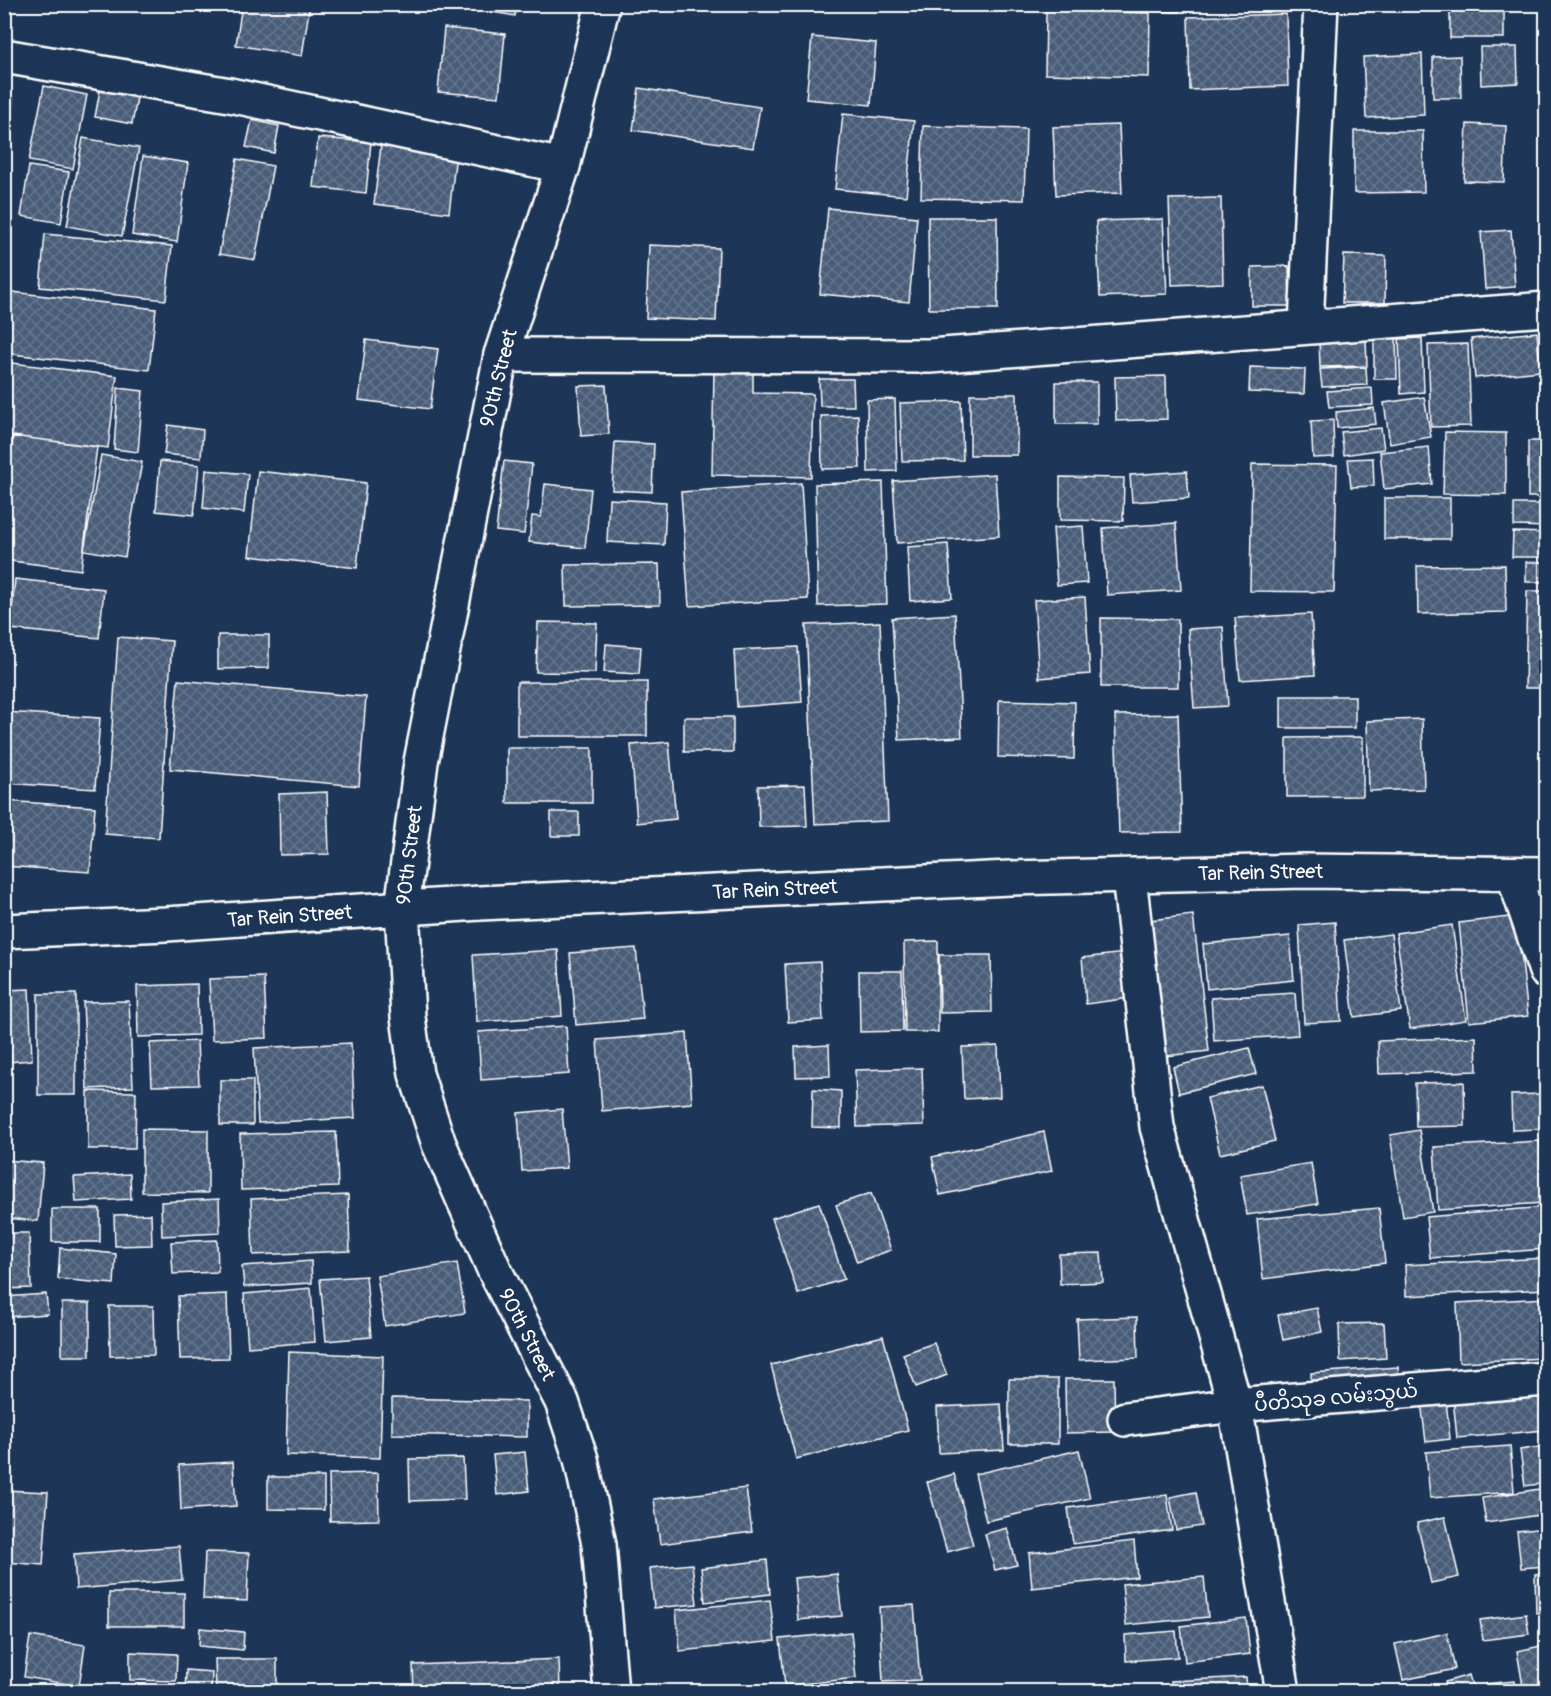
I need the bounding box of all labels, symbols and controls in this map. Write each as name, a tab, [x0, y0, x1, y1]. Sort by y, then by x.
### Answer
street label: 90th Street	[474, 326, 523, 430]
street label: 90th Street	[391, 803, 428, 906]
street label: Tar Rein Street	[1197, 859, 1324, 887]
street label: Tar Rein Street	[712, 874, 839, 905]
street label: Tar Rein Street	[226, 900, 354, 933]
street label: 90th Street	[493, 1284, 561, 1386]
street label: ပီတိသုခ လမ်းသွယ်	[1253, 1376, 1419, 1421]

